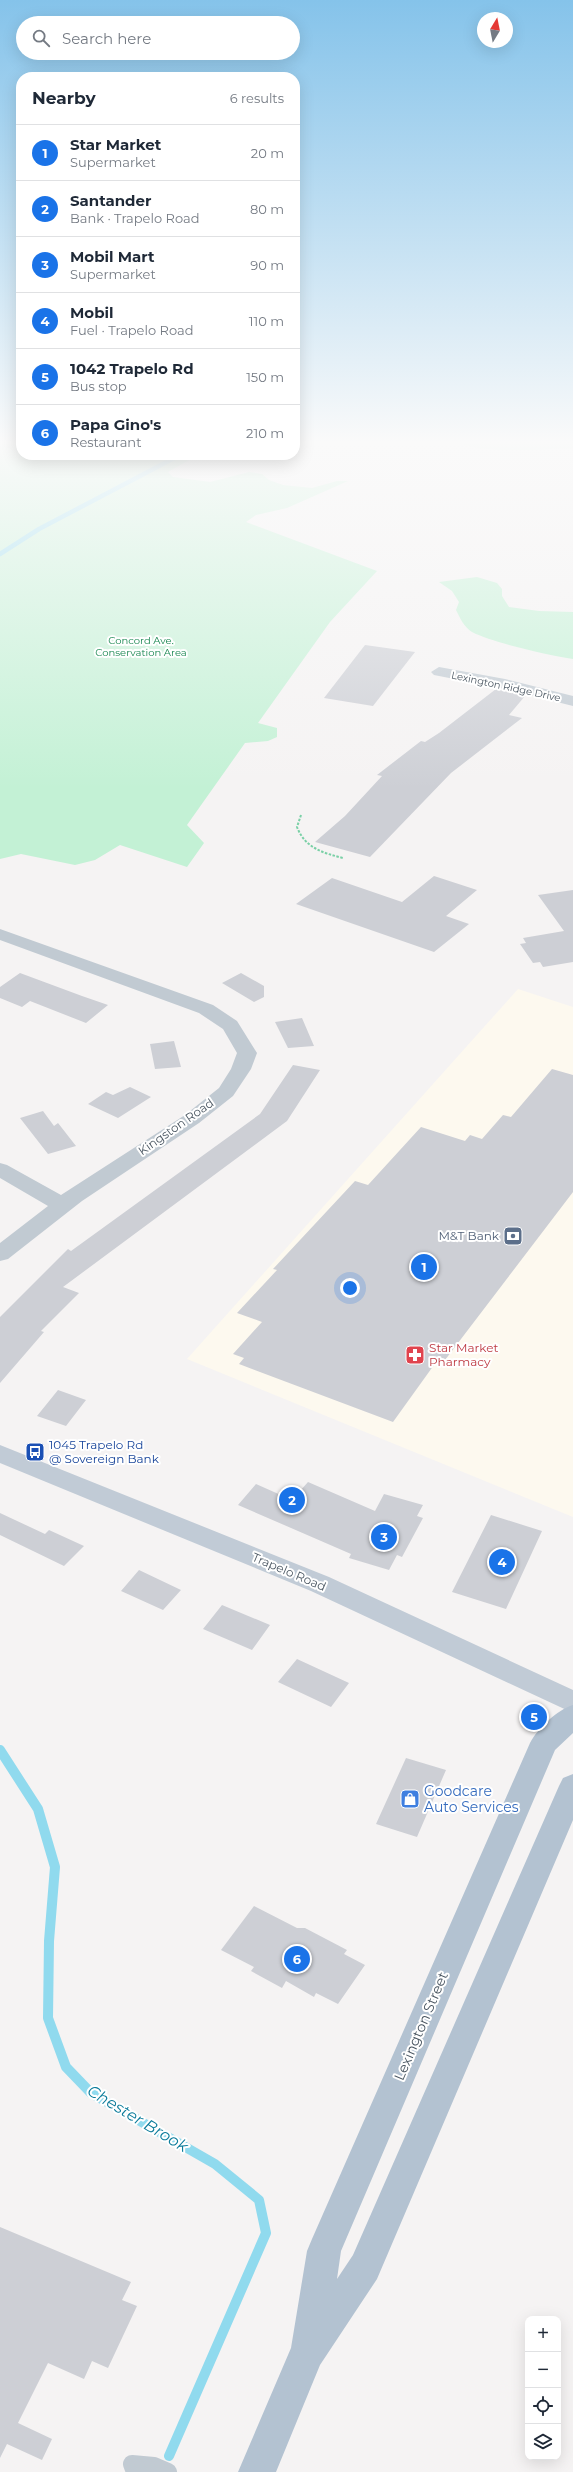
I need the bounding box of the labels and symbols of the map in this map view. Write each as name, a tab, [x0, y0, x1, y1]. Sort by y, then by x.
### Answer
north arrow	[477, 12, 513, 48]
park label: Concord Ave. Conservation Area	[95, 634, 187, 659]
street label: Lexington Ridge Drive	[450, 669, 562, 704]
street label: Kingston Road	[135, 1095, 216, 1158]
bank icon: M&T Bank	[502, 1225, 524, 1247]
place label: M&T Bank	[438, 1228, 500, 1243]
pin: 1	[411, 1252, 437, 1282]
your location	[340, 1278, 360, 1298]
place label: Star Market Pharmacy	[429, 1340, 498, 1369]
pharmacy icon: Star Market Pharmacy	[404, 1344, 426, 1366]
place label: 1045 Trapelo Rd @ Sovereign Bank	[49, 1437, 160, 1466]
bus stop icon: 1045 Trapelo Rd @ Sovereign Bank	[24, 1441, 46, 1463]
pin: 2	[279, 1485, 305, 1515]
pin: 3	[371, 1522, 397, 1552]
pin: 4	[489, 1547, 515, 1577]
street label: Trapelo Road	[250, 1549, 328, 1594]
pin: 5	[521, 1702, 547, 1732]
place label: Goodcare Auto Services	[424, 1782, 519, 1816]
shop icon: Goodcare Auto Services	[399, 1788, 421, 1810]
pin: 6	[284, 1944, 310, 1974]
street label: Lexington Street	[390, 1969, 452, 2083]
water label: Chester Brook	[84, 2081, 193, 2157]

